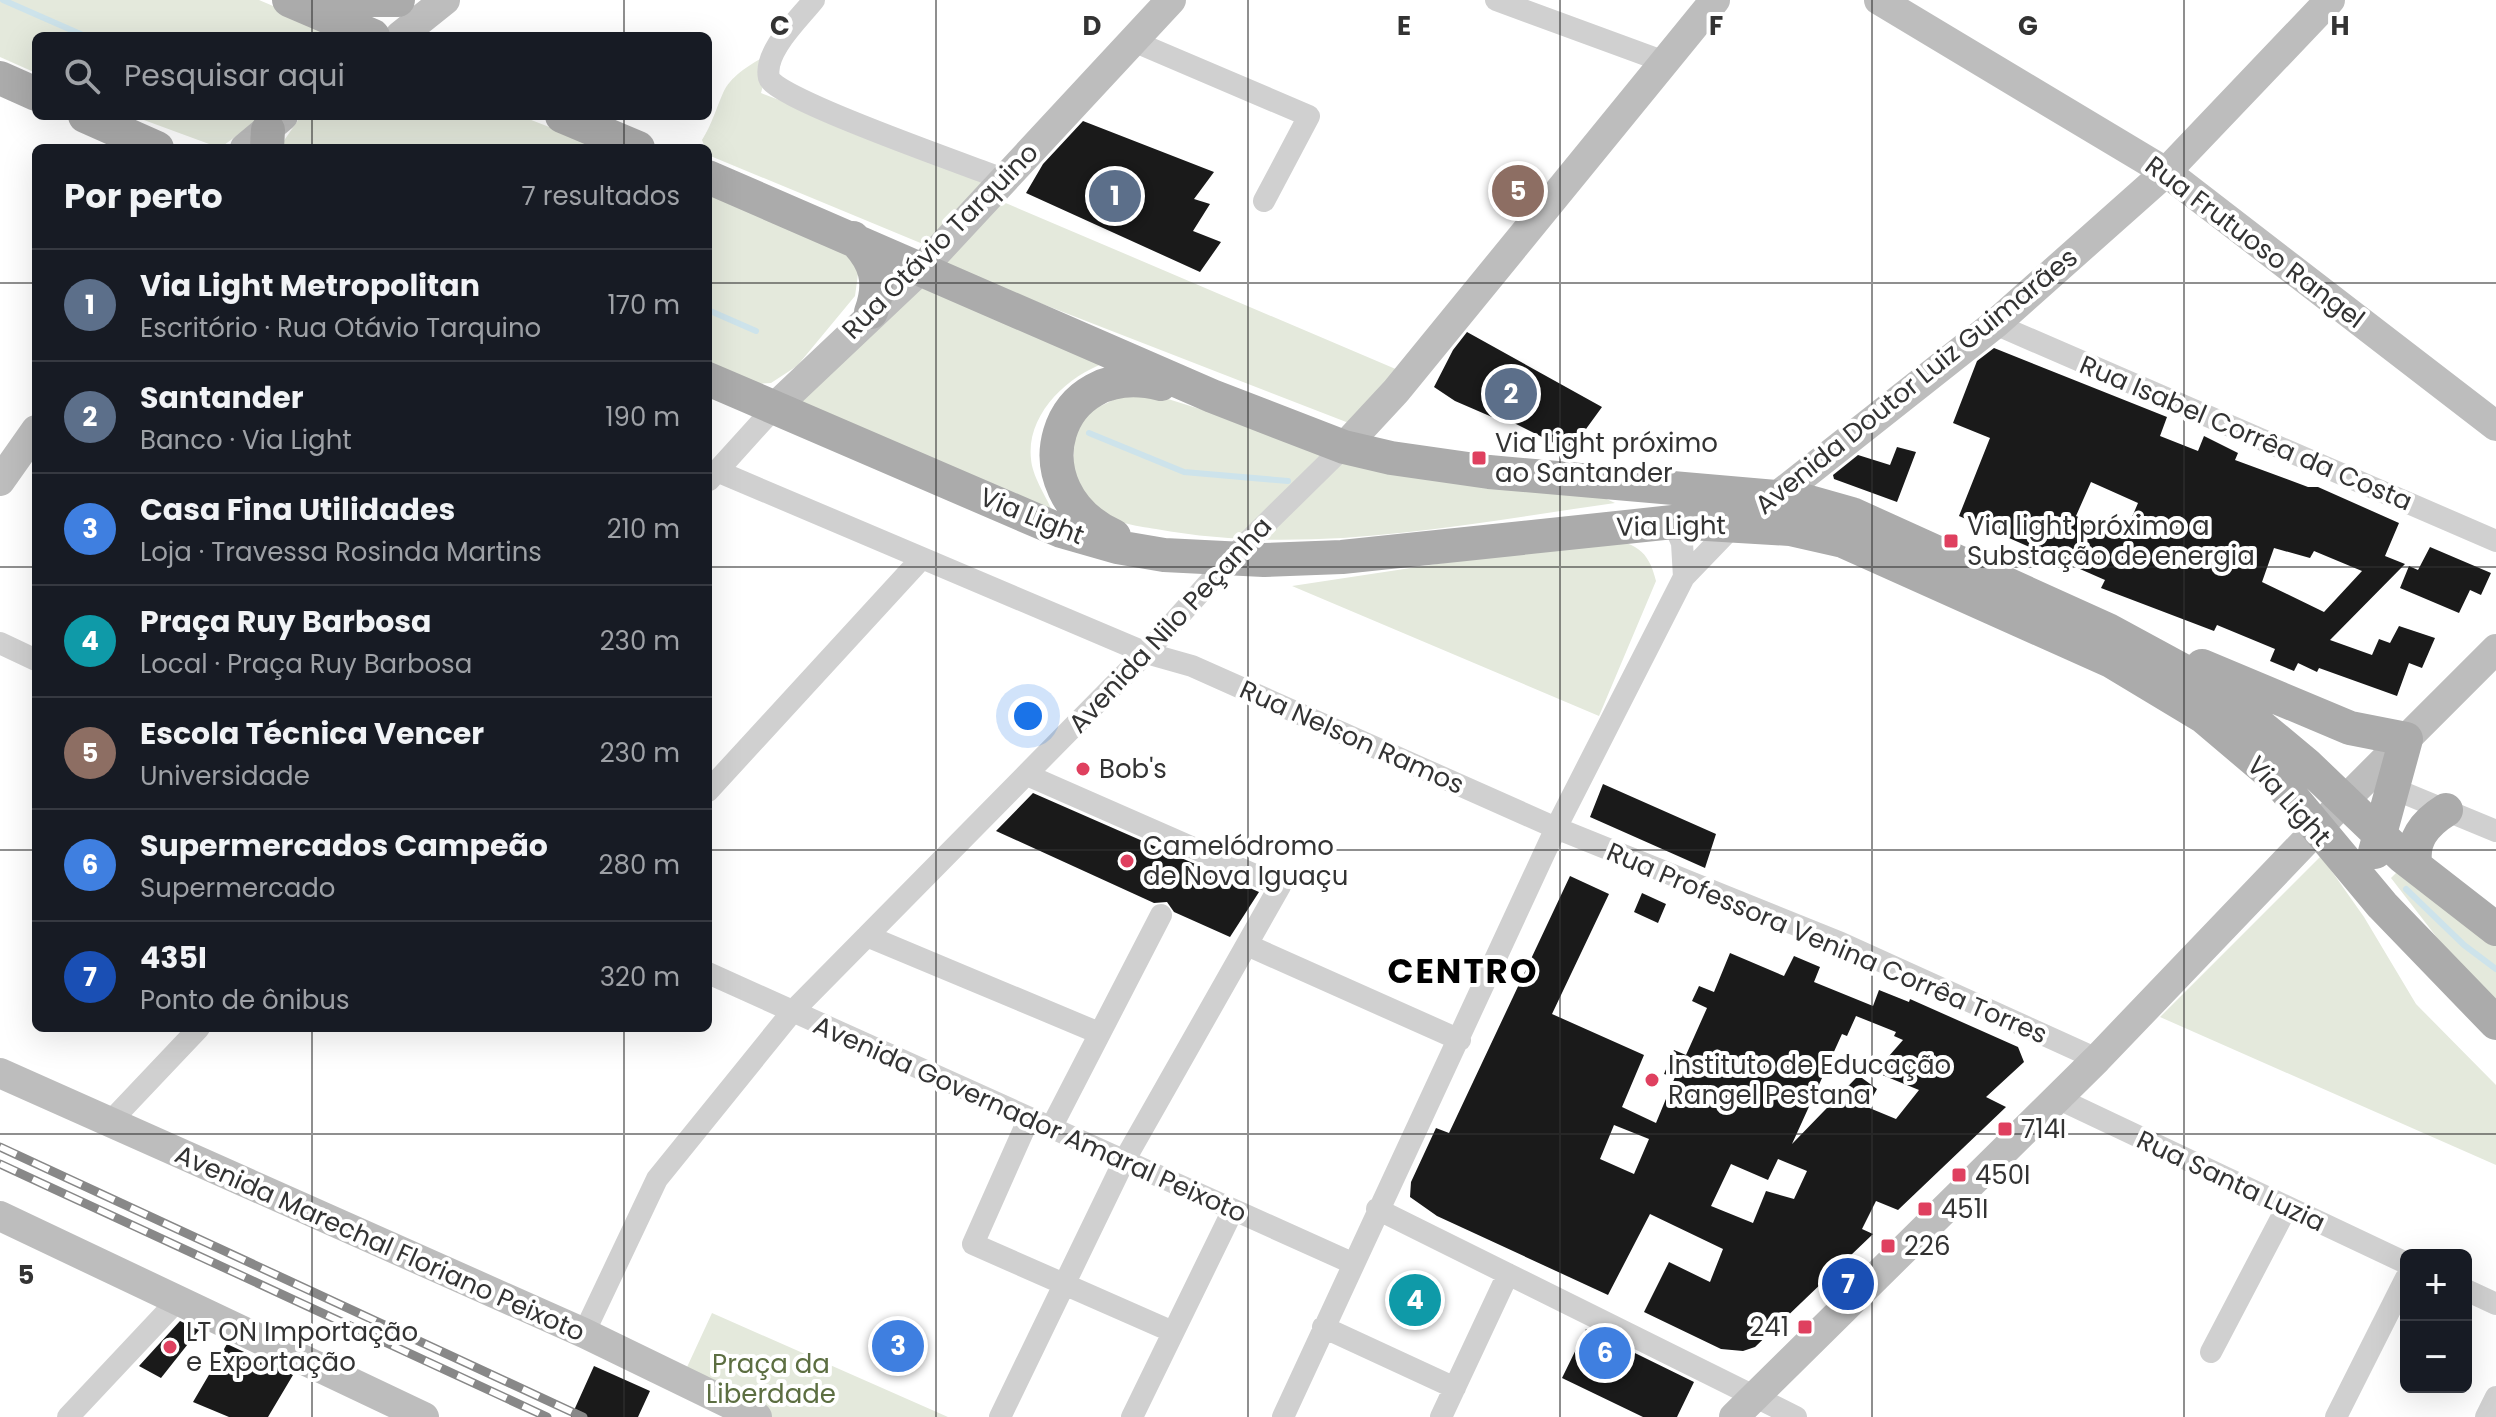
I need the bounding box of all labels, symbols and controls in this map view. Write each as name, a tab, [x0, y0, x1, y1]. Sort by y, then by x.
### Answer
text: C	[770, 8, 790, 44]
text: D	[1083, 8, 1102, 44]
text: E	[1397, 8, 1411, 44]
text: F	[1709, 8, 1723, 44]
text: G	[2018, 8, 2038, 44]
text: H	[2330, 8, 2350, 44]
search box	[32, 32, 712, 120]
icon: search	[60, 54, 104, 98]
text: Pesquisar aqui	[124, 54, 345, 97]
street label: Rua Otávio Tarquino	[834, 135, 1046, 347]
street label: Rua Frutuoso Rangel	[2138, 147, 2372, 337]
pin: 5	[1492, 161, 1544, 221]
pin: 1	[1089, 166, 1141, 226]
text: Por perto	[64, 172, 223, 220]
text: 7 resultados	[522, 178, 680, 214]
street label: Avenida Doutor Luiz Guimarães	[1747, 239, 2085, 523]
text: Via Light Metropolitan	[140, 264, 480, 307]
text: 1	[85, 287, 95, 323]
text: 170 m	[607, 287, 680, 323]
text: Escritório · Rua Otávio Tarquino	[140, 310, 541, 346]
street label: Rua Isabel Corrêa da Costa	[2074, 347, 2418, 519]
pin: 2	[1485, 364, 1537, 424]
text: Santander	[140, 376, 304, 419]
text: 2	[83, 399, 97, 435]
text: 190 m	[605, 399, 680, 435]
text: Banco · Via Light	[140, 422, 352, 458]
place label: Via Light próximo ao Santander	[1495, 425, 1718, 491]
marker: Via Light próximo ao Santander	[1470, 449, 1488, 467]
street label: Via Light	[974, 479, 1090, 553]
text: Casa Fina Utilidades	[140, 488, 455, 531]
street label: Via Light	[1616, 507, 1726, 545]
place label: Via light próximo a Substação de energia	[1967, 508, 2255, 574]
street label: Avenida Nilo Peçanha	[1060, 509, 1280, 741]
text: 3	[82, 511, 98, 547]
text: 210 m	[607, 511, 680, 547]
marker: Via light próximo a Substação de energia	[1942, 532, 1960, 550]
text: Loja · Travessa Rosinda Martins	[140, 534, 542, 570]
text: Praça Ruy Barbosa	[140, 600, 431, 643]
text: 4	[81, 623, 99, 659]
text: 230 m	[600, 623, 680, 659]
text: Local · Praça Ruy Barbosa	[140, 646, 472, 682]
street label: Rua Nelson Ramos	[1234, 671, 1470, 803]
your location	[1008, 696, 1048, 736]
text: Escola Técnica Vencer	[140, 712, 484, 755]
text: 5	[82, 735, 98, 771]
text: 230 m	[600, 735, 680, 771]
street label: Via Light	[2239, 748, 2339, 854]
place label: Bob's	[1099, 751, 1167, 787]
text: Universidade	[140, 758, 310, 794]
marker: Bob's	[1074, 760, 1092, 778]
text: Supermercados Campeão	[140, 824, 548, 867]
place label: Camelódromo de Nova Iguaçu	[1143, 828, 1348, 894]
street label: Rua Professora Venina Corrêa Torres	[1601, 834, 2053, 1052]
text: 6	[82, 847, 98, 883]
text: 280 m	[599, 847, 680, 883]
marker: Camelódromo de Nova Iguaçu	[1118, 852, 1136, 870]
text: Supermercado	[140, 870, 335, 906]
text: 435I	[140, 936, 207, 979]
district label: CENTRO	[1388, 947, 1538, 995]
text: 7	[83, 959, 97, 995]
text: 320 m	[600, 959, 680, 995]
text: Ponto de ônibus	[140, 982, 349, 1018]
street label: Avenida Governador Amaral Peixoto	[808, 1007, 1252, 1231]
place label: Instituto de Educação Rangel Pestana	[1668, 1047, 1951, 1113]
marker: Instituto de Educação Rangel Pestana	[1643, 1071, 1661, 1089]
place label: 714I	[2021, 1111, 2066, 1147]
marker: 714I	[1996, 1120, 2014, 1138]
street label: Rua Santa Luzia	[2131, 1122, 2331, 1240]
street label: Avenida Marechal Floriano Peixoto	[169, 1136, 591, 1350]
place label: 450I	[1975, 1157, 2030, 1193]
marker: 450I	[1950, 1166, 1968, 1184]
place label: 451I	[1941, 1191, 1988, 1227]
marker: 451I	[1916, 1200, 1934, 1218]
place label: 226	[1904, 1228, 1950, 1264]
marker: 226	[1879, 1237, 1897, 1255]
map controls	[2400, 1249, 2472, 1393]
button: +	[2400, 1249, 2472, 1321]
pin: 7	[1822, 1254, 1874, 1314]
text: 5	[18, 1257, 34, 1293]
pin: 4	[1389, 1270, 1441, 1330]
place label: 241	[1749, 1309, 1789, 1345]
place label: LT ON Importação e Exportação	[186, 1314, 418, 1380]
pin: 3	[872, 1316, 924, 1376]
marker: 241	[1796, 1318, 1814, 1336]
button: −	[2400, 1321, 2472, 1393]
pin: 6	[1579, 1323, 1631, 1383]
marker: LT ON Importação e Exportação	[161, 1338, 179, 1356]
park label: Praça da Liberdade	[706, 1346, 836, 1412]

